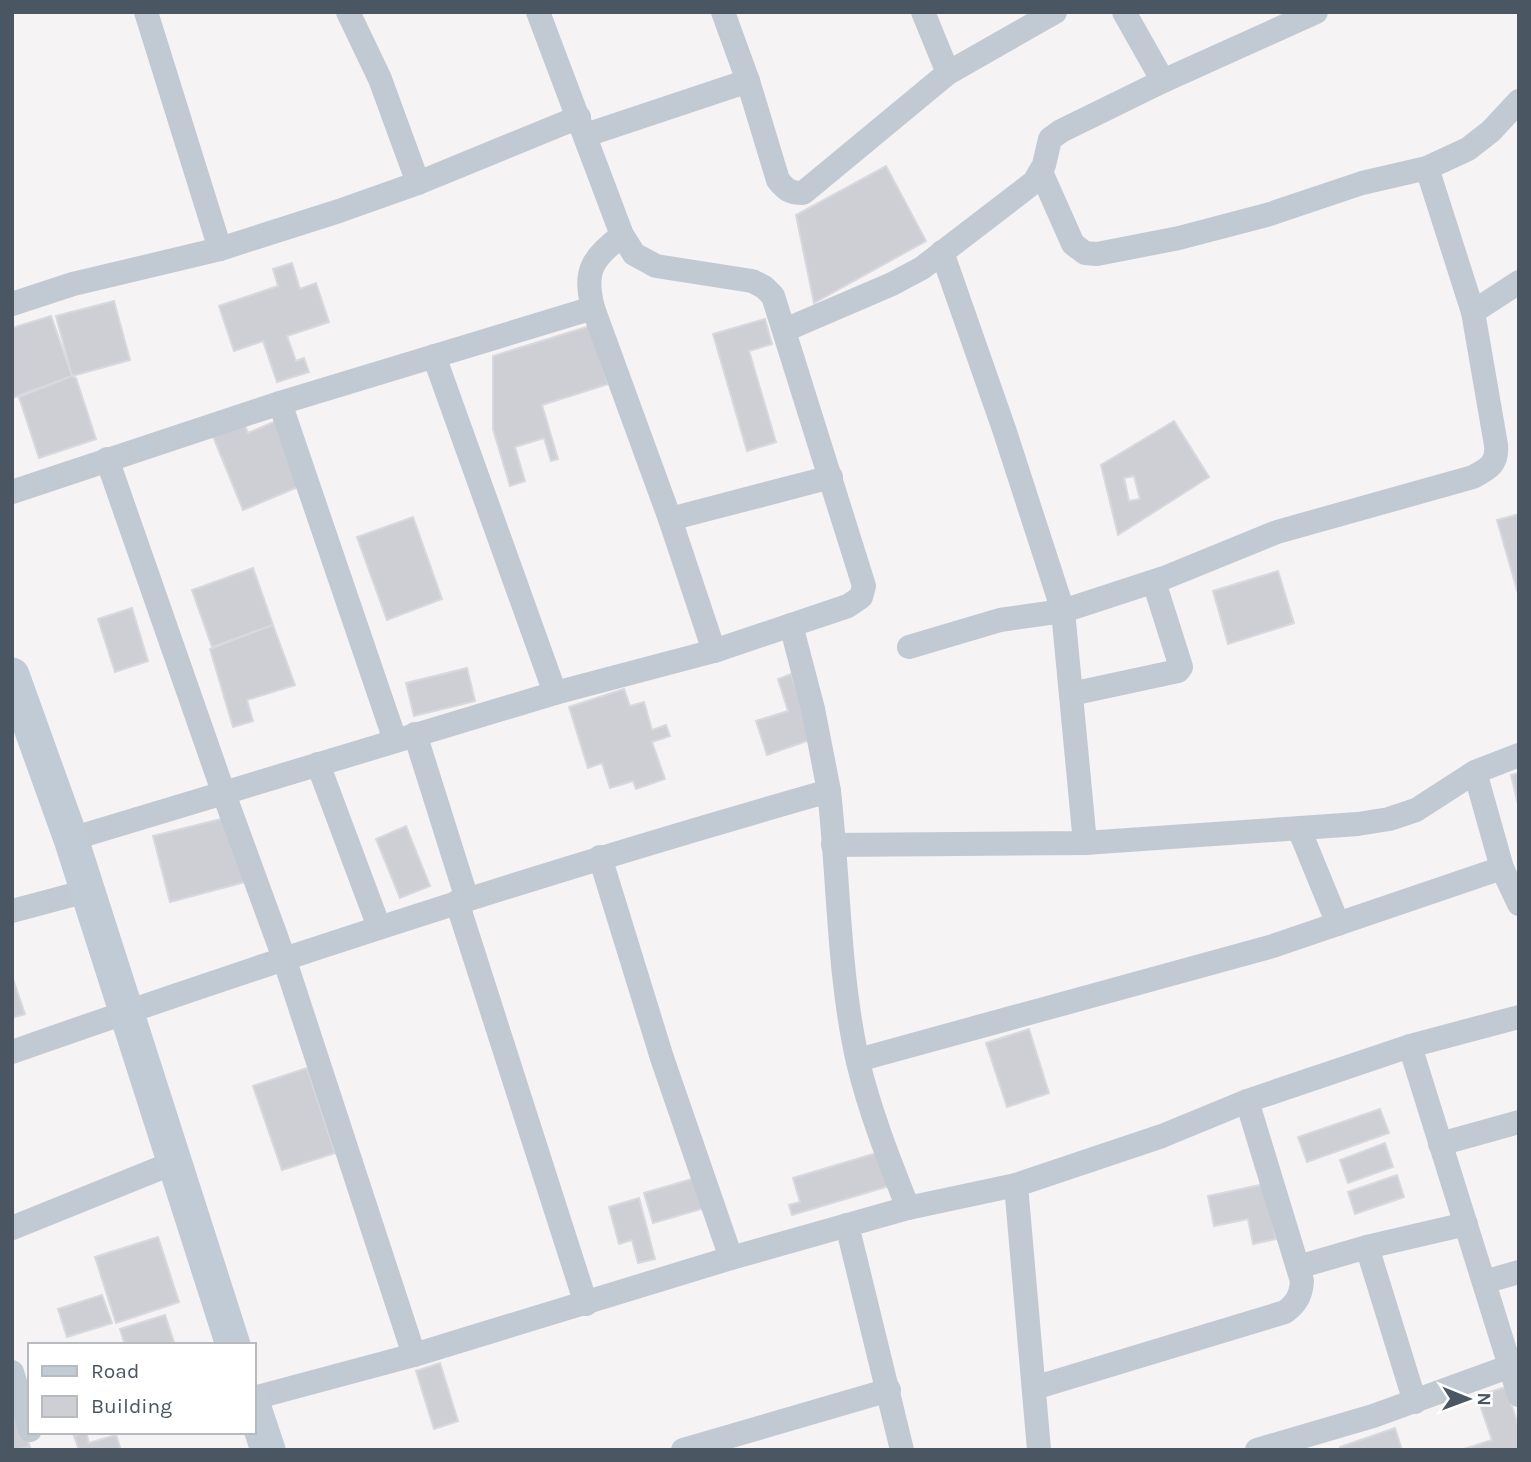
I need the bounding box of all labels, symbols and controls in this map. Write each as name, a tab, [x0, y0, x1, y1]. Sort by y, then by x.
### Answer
legend	[28, 1343, 256, 1434]
text: Road	[91, 1359, 139, 1383]
north arrow	[1433, 1364, 1503, 1434]
text: N	[1473, 1392, 1495, 1406]
text: Building	[91, 1394, 172, 1418]

